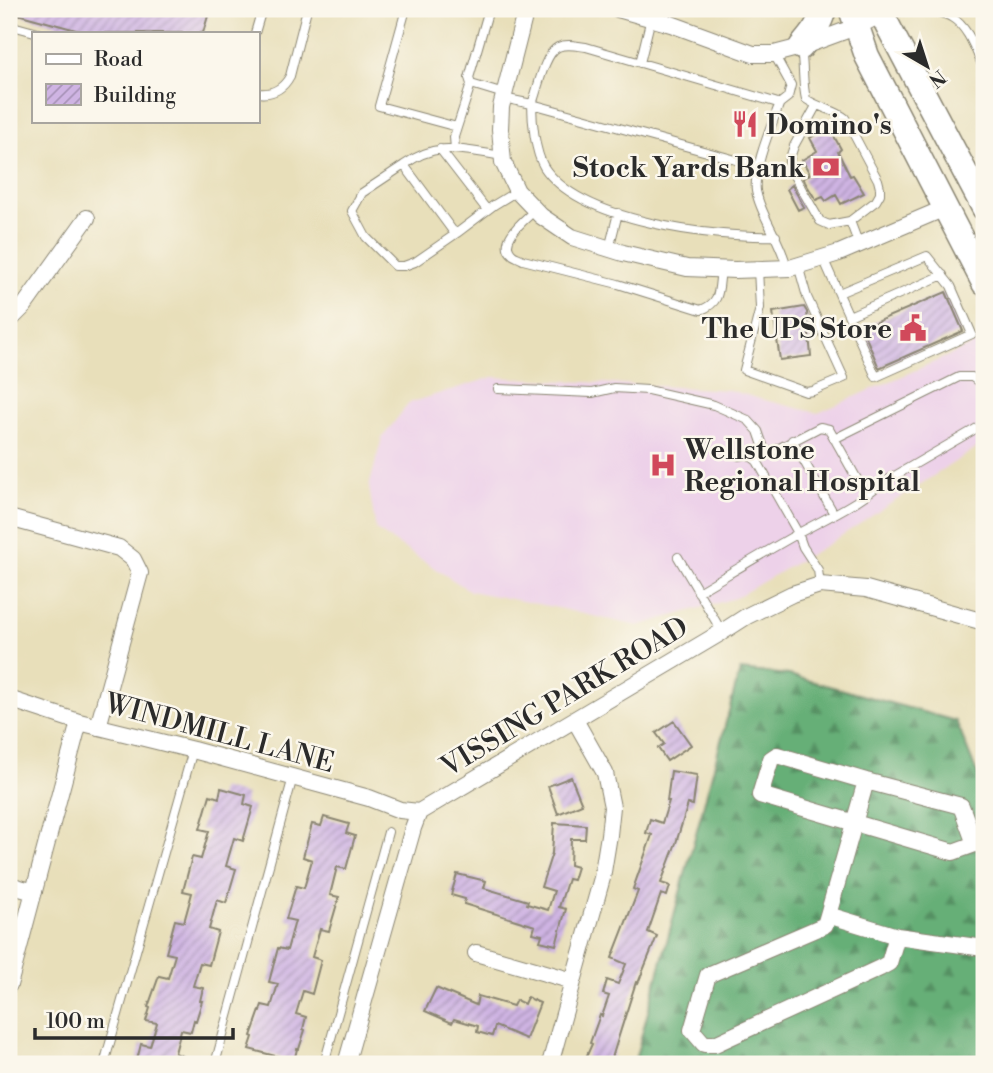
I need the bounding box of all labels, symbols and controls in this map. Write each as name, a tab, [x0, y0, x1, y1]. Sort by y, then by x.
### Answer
legend	[32, 32, 259, 122]
north arrow	[892, 32, 962, 102]
text: Road	[94, 47, 143, 73]
text: N	[924, 64, 950, 92]
text: Building	[93, 83, 176, 109]
place label: Domino's	[766, 108, 892, 143]
restaurant icon: Domino's	[730, 109, 760, 139]
place label: Stock Yards Bank	[573, 151, 806, 186]
bank icon: Stock Yards Bank	[811, 152, 841, 182]
place label: The UPS Store	[702, 312, 892, 347]
public building icon: The UPS Store	[898, 313, 928, 343]
place label: Wellstone Regional Hospital	[683, 433, 920, 500]
hospital icon: Wellstone Regional Hospital	[648, 450, 678, 480]
street label: VISSING PARK ROAD	[434, 610, 695, 785]
street label: WINDMILL LANE	[100, 686, 338, 781]
scale bar	[35, 996, 233, 1040]
text: 100 m	[46, 1009, 105, 1035]

